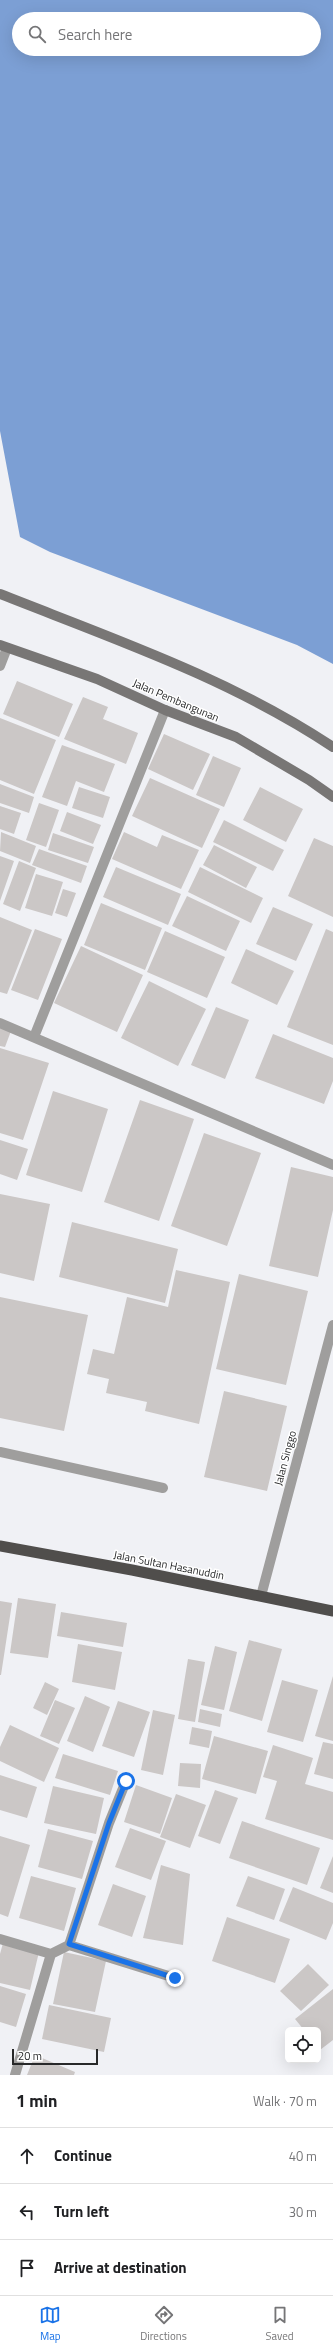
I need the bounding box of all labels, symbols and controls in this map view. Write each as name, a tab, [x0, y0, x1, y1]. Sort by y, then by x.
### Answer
search box	[12, 12, 321, 56]
icon: search	[26, 23, 48, 45]
text: Search here	[58, 23, 132, 46]
street label: Jalan Pembangunan	[130, 675, 222, 725]
street label: Jalan Singgo	[270, 1428, 300, 1487]
street label: Jalan Sultan Hasanuddin	[112, 1546, 226, 1584]
route start	[117, 1772, 135, 1790]
route end	[166, 1969, 184, 1987]
map controls	[285, 2027, 321, 2063]
button: locate	[285, 2027, 321, 2063]
scale bar	[12, 2047, 98, 2066]
text: 20 m	[18, 2048, 42, 2064]
text: 1 min	[16, 2088, 57, 2114]
text: Walk · 70 m	[253, 2091, 317, 2111]
text: Continue	[54, 2144, 112, 2167]
icon: ahead	[16, 2145, 38, 2167]
text: 40 m	[289, 2146, 317, 2166]
text: Turn left	[54, 2200, 109, 2223]
icon: left	[16, 2201, 38, 2223]
text: 30 m	[289, 2202, 317, 2222]
text: Arrive at destination	[54, 2256, 187, 2279]
icon: arrive	[16, 2257, 38, 2279]
tab: Map	[39, 2304, 61, 2344]
tab: Directions	[140, 2304, 187, 2344]
tab: Saved	[266, 2304, 294, 2344]

